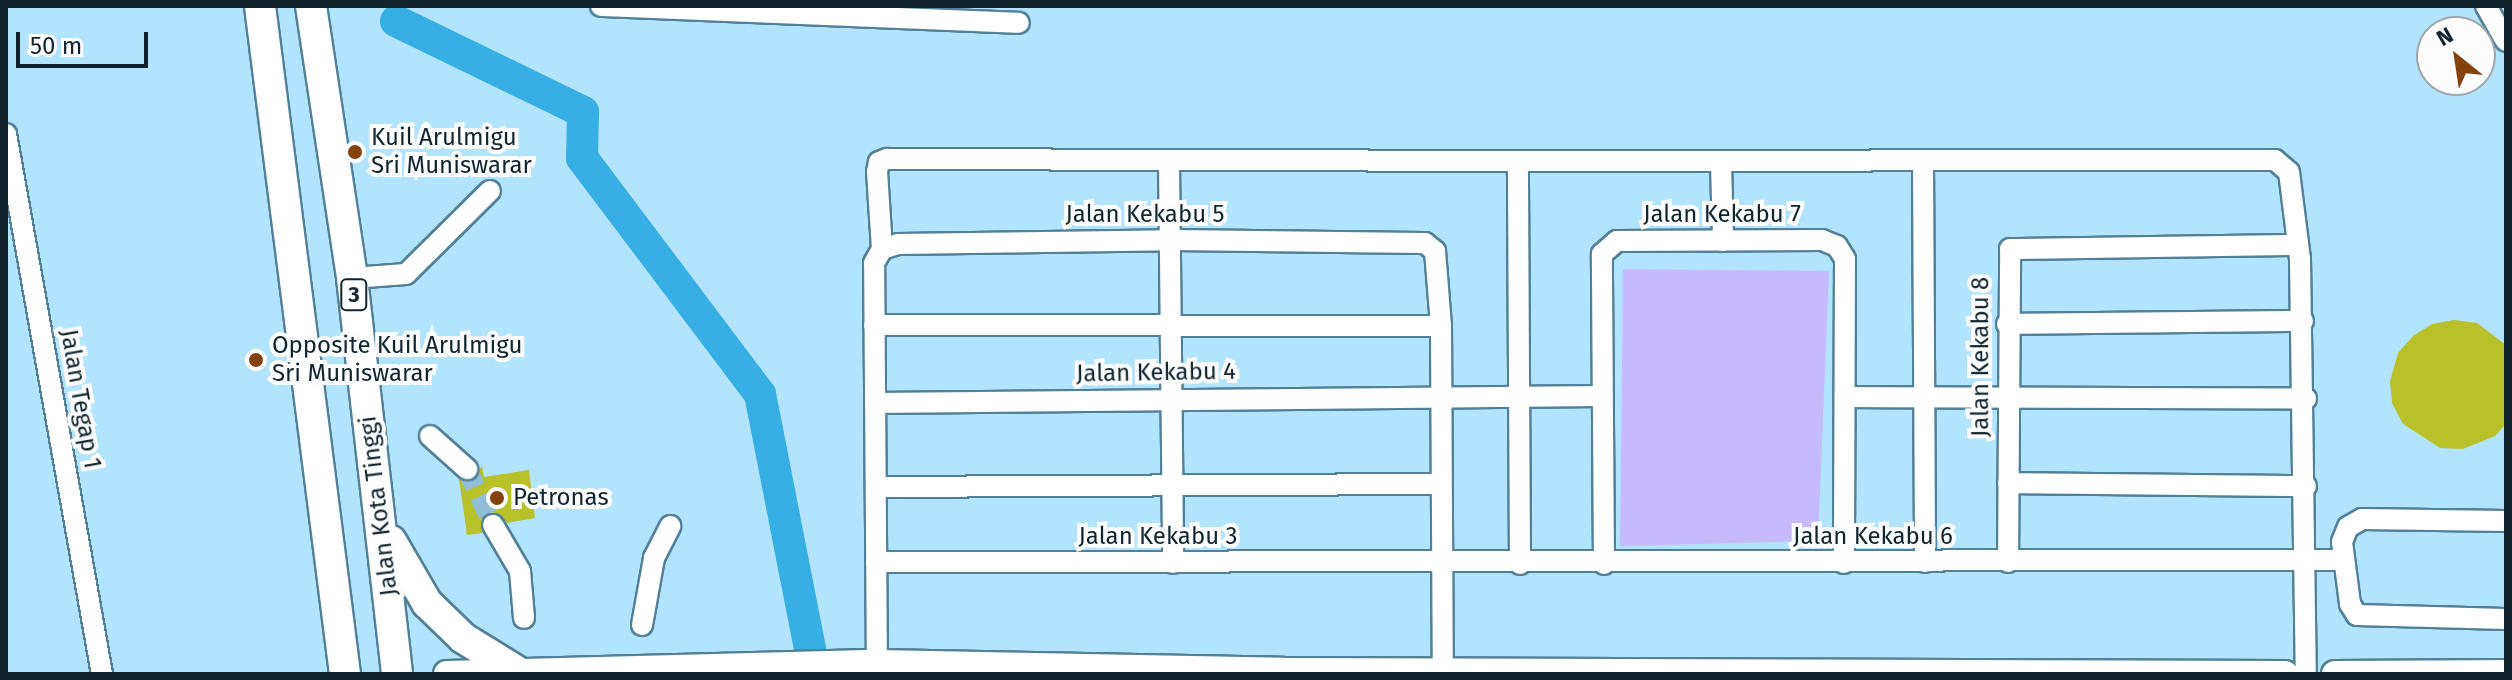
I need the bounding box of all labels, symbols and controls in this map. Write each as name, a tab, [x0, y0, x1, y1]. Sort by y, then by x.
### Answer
scale bar	[20, 16, 152, 66]
north arrow	[2416, 16, 2496, 96]
text: N	[2432, 21, 2458, 52]
text: 50 m	[30, 32, 82, 60]
place label: Kuil Arulmigu Sri Muniswarar	[371, 124, 532, 180]
marker: Kuil Arulmigu Sri Muniswarar	[346, 143, 364, 161]
street label: Jalan Kekabu 5	[1066, 201, 1224, 229]
street label: Jalan Kekabu 7	[1643, 201, 1801, 229]
road number: 3	[340, 277, 368, 313]
street label: Jalan Kekabu 8	[1967, 277, 1995, 437]
street label: Jalan Tegap 1	[54, 327, 106, 471]
place label: Opposite Kuil Arulmigu Sri Muniswarar	[272, 332, 522, 388]
marker: Opposite Kuil Arulmigu Sri Muniswarar	[247, 351, 265, 369]
street label: Jalan Kekabu 4	[1076, 357, 1236, 389]
street label: Jalan Kota Tinggi	[354, 414, 404, 598]
place label: Petronas	[513, 484, 609, 512]
marker: Petronas	[488, 489, 506, 507]
street label: Jalan Kekabu 3	[1079, 523, 1237, 551]
street label: Jalan Kekabu 6	[1793, 523, 1953, 551]

